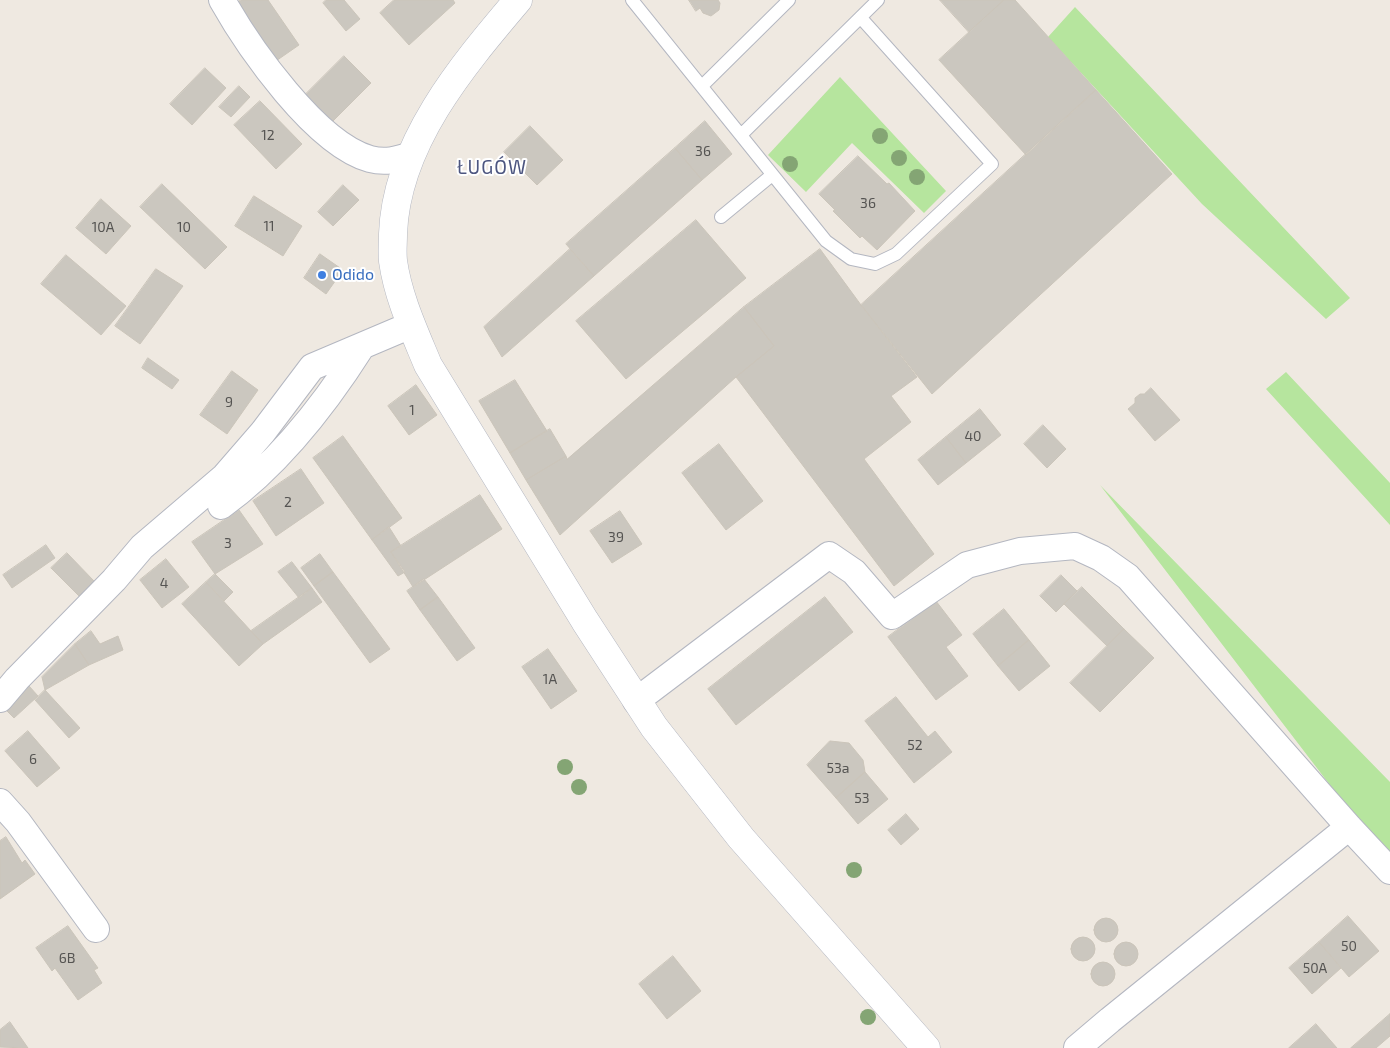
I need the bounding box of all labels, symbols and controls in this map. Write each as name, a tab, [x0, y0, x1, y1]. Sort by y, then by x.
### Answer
house number: 12	[261, 127, 275, 143]
house number: 36	[695, 143, 711, 159]
district label: ŁUGÓW	[456, 157, 528, 179]
house number: 36	[860, 195, 876, 211]
house number: 11	[263, 218, 275, 234]
house number: 10A	[92, 219, 114, 235]
house number: 10	[177, 219, 191, 235]
place label: Odido	[332, 265, 374, 285]
marker: Odido	[316, 269, 328, 281]
house number: 9	[225, 394, 233, 410]
house number: 1	[409, 402, 415, 418]
house number: 40	[964, 428, 982, 444]
house number: 2	[284, 494, 292, 510]
house number: 39	[608, 529, 624, 545]
house number: 3	[224, 535, 232, 551]
house number: 4	[160, 575, 168, 591]
house number: 1A	[543, 671, 557, 687]
house number: 52	[907, 737, 923, 753]
house number: 6	[29, 751, 37, 767]
house number: 53a	[827, 760, 849, 776]
house number: 53	[854, 790, 870, 806]
house number: 50	[1341, 938, 1357, 954]
house number: 6B	[59, 950, 75, 966]
house number: 50A	[1303, 960, 1327, 976]

